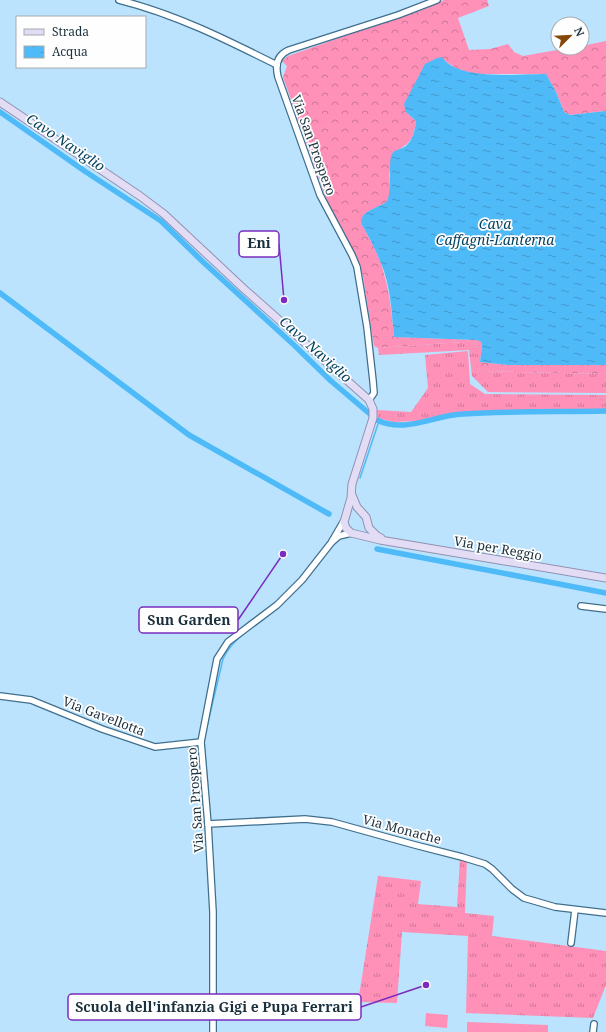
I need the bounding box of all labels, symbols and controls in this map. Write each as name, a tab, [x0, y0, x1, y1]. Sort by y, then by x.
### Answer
legend	[16, 16, 146, 68]
north arrow	[550, 16, 590, 56]
text: Strada	[52, 23, 89, 40]
text: N	[571, 25, 588, 39]
text: Acqua	[52, 43, 88, 60]
street label: Via San Prospero	[287, 92, 341, 198]
water label: Cavo Naviglio	[23, 109, 109, 175]
water label: Cava Caffagni-Lanterna	[436, 214, 555, 249]
callout: Eni	[239, 231, 279, 257]
text: Eni	[247, 233, 271, 252]
water label: Cavo Naviglio	[276, 311, 356, 387]
street label: Via per Reggio	[453, 531, 543, 565]
callout: Sun Garden	[139, 607, 238, 633]
text: Sun Garden	[147, 610, 231, 629]
street label: Via Gavellotta	[60, 692, 148, 740]
street label: Via San Prospero	[182, 747, 208, 853]
street label: Via Monache	[361, 810, 443, 848]
callout: Scuola dell'infanzia Gigi e Pupa Ferrari	[68, 994, 361, 1020]
text: Scuola dell'infanzia Gigi e Pupa Ferrari	[75, 997, 353, 1016]

